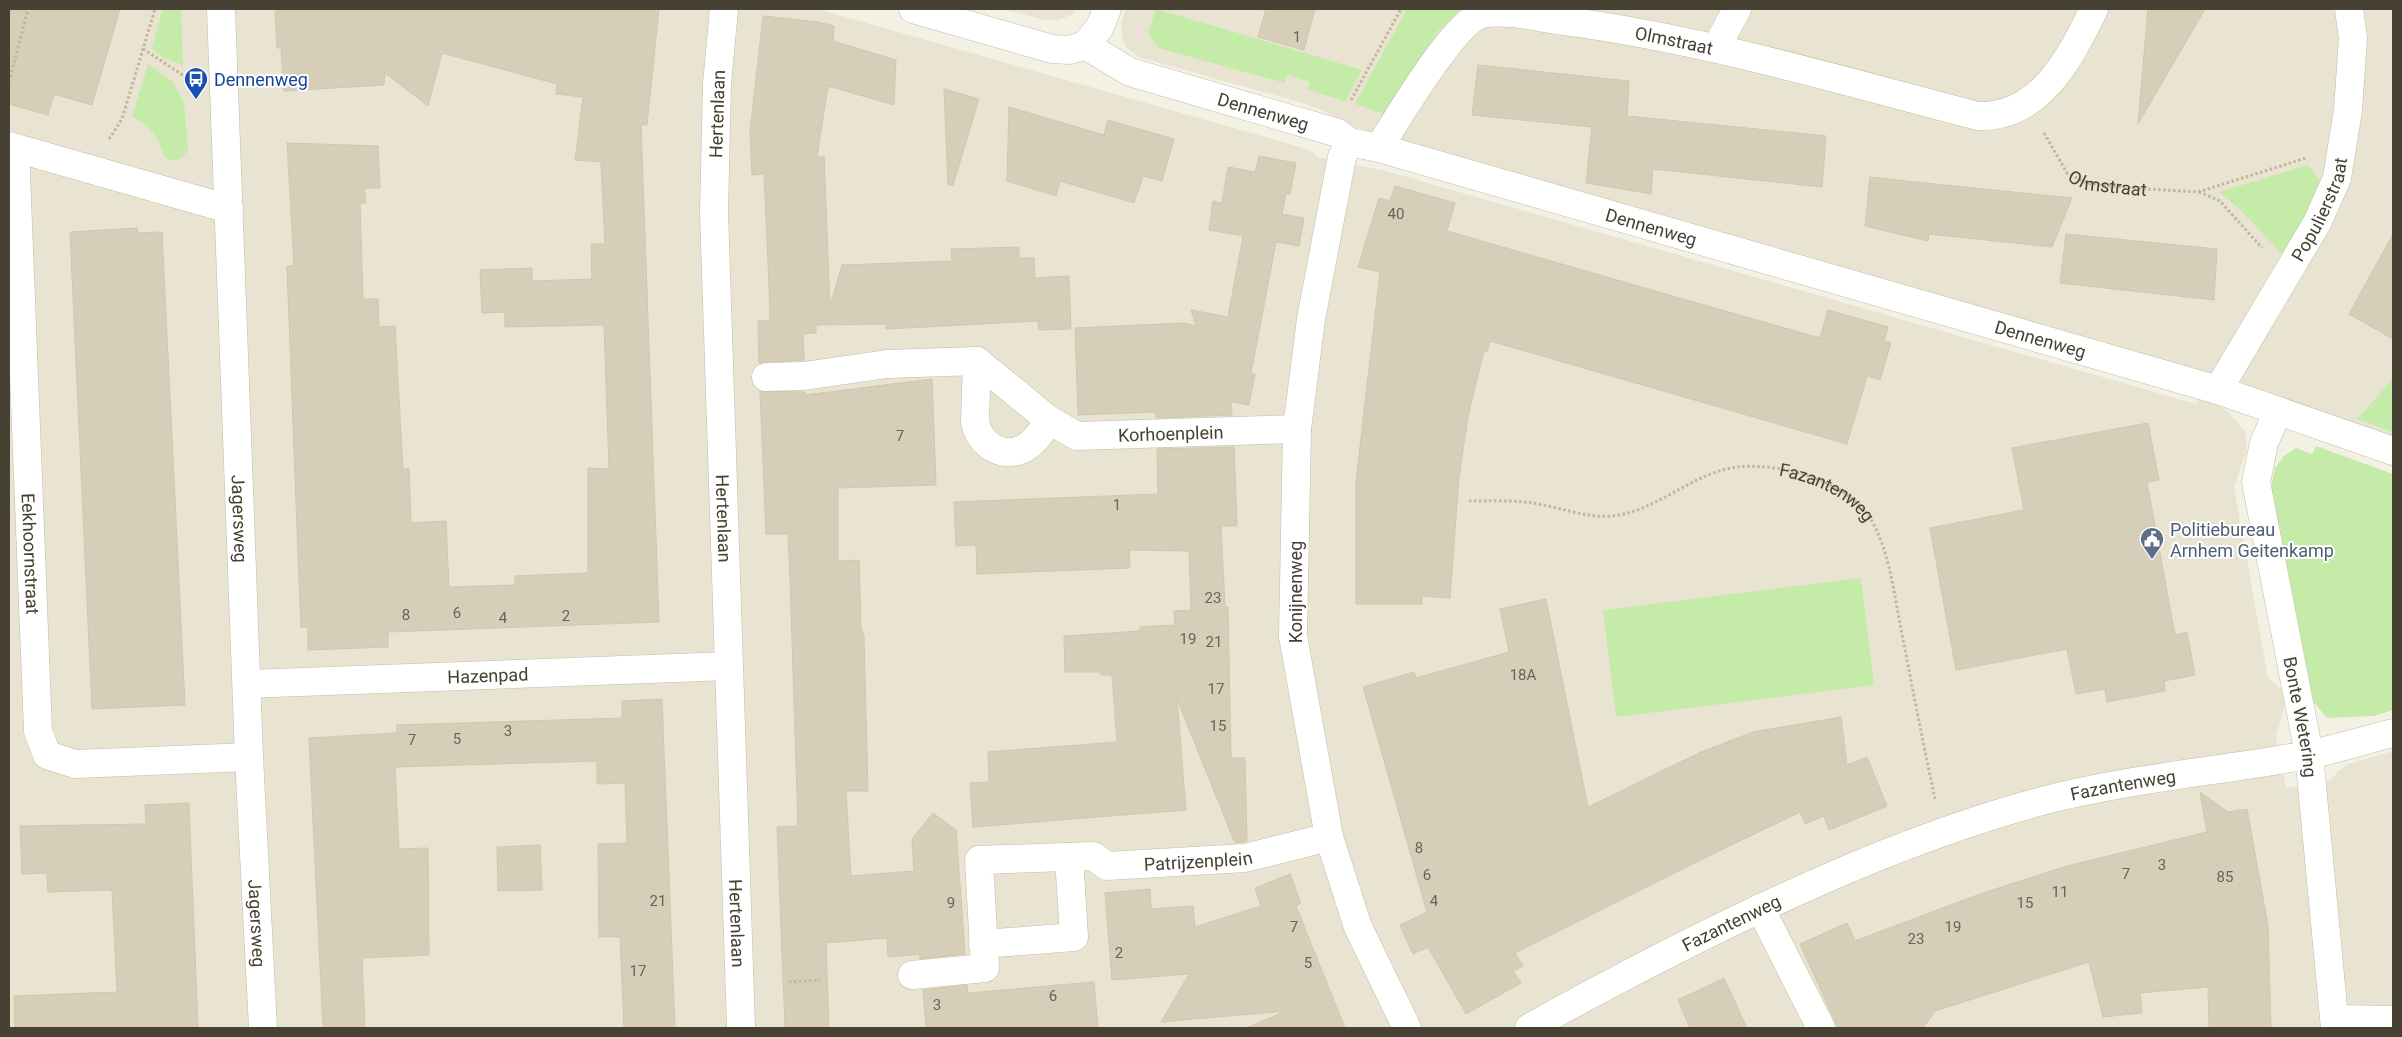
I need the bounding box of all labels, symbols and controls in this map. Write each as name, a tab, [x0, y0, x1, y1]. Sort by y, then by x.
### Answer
street label: Olmstraat	[1633, 22, 1715, 58]
house number: 1	[1293, 28, 1301, 46]
bus stop icon: Dennenweg	[183, 66, 209, 100]
place label: Dennenweg	[214, 69, 308, 90]
street label: Hertenlaan	[705, 70, 729, 158]
street label: Dennenweg	[1215, 88, 1311, 134]
street label: Populierstraat	[2286, 156, 2351, 265]
street label: Olmstraat	[2065, 165, 2147, 199]
street label: Dennenweg	[1603, 203, 1699, 250]
house number: 40	[1388, 205, 1404, 223]
street label: Dennenweg	[1992, 316, 2089, 362]
street label: Korhoenplein	[1118, 421, 1224, 445]
house number: 7	[896, 427, 904, 445]
street label: Fazantenweg	[1778, 458, 1880, 525]
street label: Jagersweg	[228, 474, 252, 563]
street label: Hertenlaan	[712, 474, 736, 563]
street label: Eekhoornstraat	[18, 492, 44, 615]
house number: 1	[1113, 496, 1121, 514]
place label: Politiebureau Arnhem Geitenkamp	[2170, 519, 2334, 561]
public building icon: Politiebureau Arnhem Geitenkamp	[2139, 526, 2165, 560]
street label: Konijnenweg	[1285, 541, 1306, 643]
house number: 23	[1205, 589, 1221, 607]
house number: 6	[453, 604, 461, 622]
house number: 8	[402, 606, 410, 624]
house number: 2	[562, 607, 570, 625]
house number: 4	[499, 609, 508, 627]
house number: 19	[1180, 630, 1196, 648]
house number: 21	[1206, 633, 1222, 651]
street label: Bonte Wetering	[2280, 655, 2322, 778]
street label: Hazenpad	[447, 663, 529, 687]
house number: 18A	[1510, 666, 1537, 684]
house number: 17	[1208, 680, 1224, 698]
house number: 15	[1210, 717, 1226, 735]
house number: 3	[504, 722, 512, 740]
house number: 5	[453, 730, 461, 748]
house number: 7	[408, 731, 416, 749]
street label: Fazantenweg	[2068, 765, 2177, 804]
house number: 8	[1415, 839, 1423, 857]
street label: Patrijzenplein	[1143, 846, 1255, 874]
house number: 3	[2158, 856, 2166, 874]
house number: 7	[2122, 865, 2130, 883]
house number: 6	[1423, 866, 1431, 884]
house number: 85	[2217, 868, 2233, 886]
street label: Jagersweg	[245, 879, 270, 968]
street label: Hertenlaan	[726, 879, 749, 968]
house number: 11	[2052, 883, 2068, 901]
street label: Fazantenweg	[1678, 890, 1784, 955]
house number: 21	[650, 892, 666, 910]
house number: 4	[1430, 892, 1439, 910]
house number: 9	[947, 894, 955, 912]
house number: 15	[2017, 894, 2033, 912]
house number: 7	[1290, 918, 1298, 936]
house number: 19	[1945, 918, 1961, 936]
house number: 23	[1908, 930, 1924, 948]
house number: 2	[1115, 944, 1123, 962]
house number: 5	[1304, 954, 1312, 972]
house number: 17	[630, 962, 646, 980]
house number: 6	[1049, 987, 1057, 1005]
house number: 3	[933, 996, 941, 1014]

